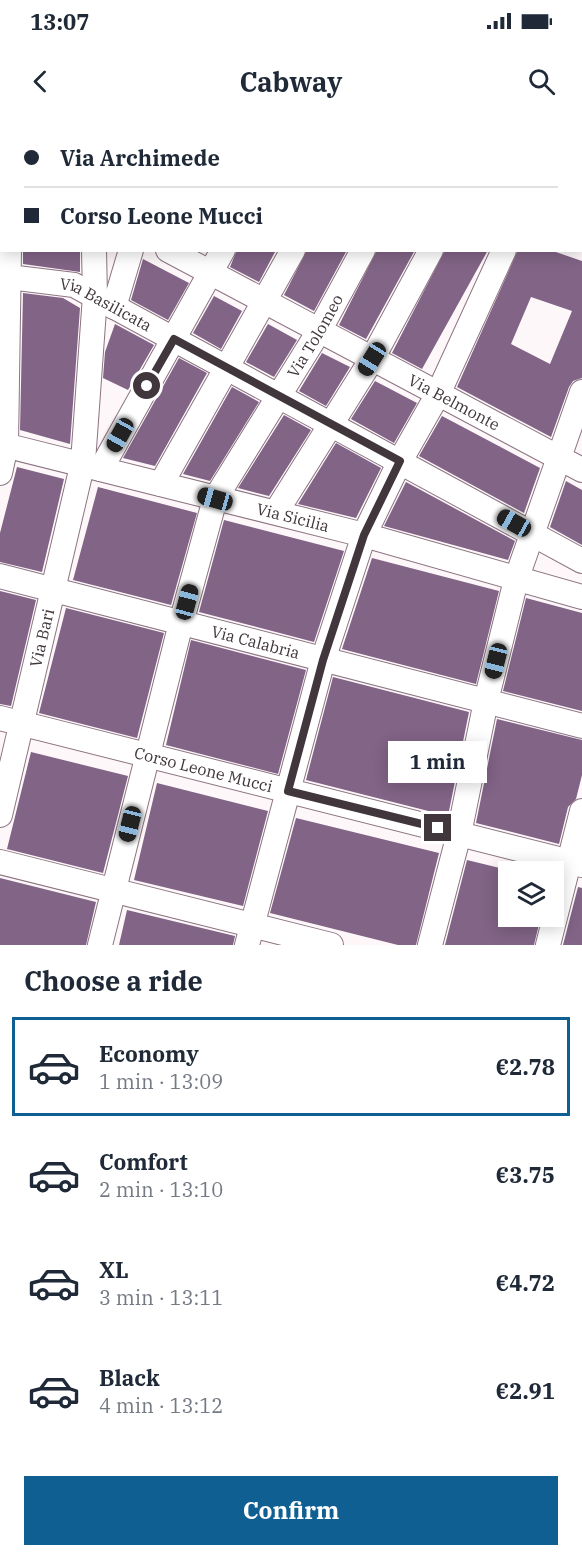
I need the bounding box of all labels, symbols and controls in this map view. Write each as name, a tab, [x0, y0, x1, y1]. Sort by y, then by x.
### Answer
text: 13:07	[30, 7, 89, 36]
text: Cabway	[239, 64, 343, 99]
icon: back	[24, 65, 57, 98]
icon: search	[525, 65, 558, 98]
text: Via Archimede	[60, 143, 220, 172]
text: Corso Leone Mucci	[60, 201, 263, 230]
street label: Via Basilicata	[59, 273, 156, 335]
street label: Via Tolomeo	[283, 291, 347, 381]
car	[355, 339, 389, 379]
street label: Via Belmonte	[405, 370, 503, 434]
route start	[133, 372, 160, 399]
car	[103, 415, 137, 455]
car	[195, 485, 235, 513]
street label: Via Sicilia	[255, 499, 332, 536]
car	[494, 506, 534, 540]
car	[174, 582, 200, 622]
street label: Via Bari	[25, 607, 58, 669]
street label: Via Calabria	[209, 621, 302, 663]
car	[483, 641, 509, 681]
callout: 1 min	[388, 741, 488, 783]
street label: Corso Leone Mucci	[132, 742, 275, 796]
text: 1 min	[410, 748, 466, 775]
car	[117, 804, 143, 844]
route end	[424, 814, 451, 841]
map controls	[498, 861, 564, 927]
button: layers	[498, 861, 564, 927]
text: Choose a ride	[24, 963, 203, 998]
text: Economy	[99, 1039, 199, 1068]
icon: car	[27, 1040, 81, 1094]
text: €2.78	[496, 1052, 555, 1081]
text: 1 min · 13:09	[99, 1068, 223, 1095]
text: Comfort	[99, 1147, 188, 1176]
icon: car	[27, 1148, 81, 1202]
text: €3.75	[496, 1160, 555, 1189]
text: 2 min · 13:10	[99, 1176, 223, 1203]
text: XL	[99, 1255, 129, 1284]
icon: car	[27, 1256, 81, 1310]
text: €4.72	[496, 1268, 555, 1297]
text: 3 min · 13:11	[99, 1284, 223, 1311]
text: Black	[99, 1363, 160, 1392]
icon: car	[27, 1364, 81, 1418]
text: €2.91	[496, 1376, 555, 1405]
text: 4 min · 13:12	[99, 1392, 223, 1419]
button: Confirm	[24, 1476, 558, 1545]

